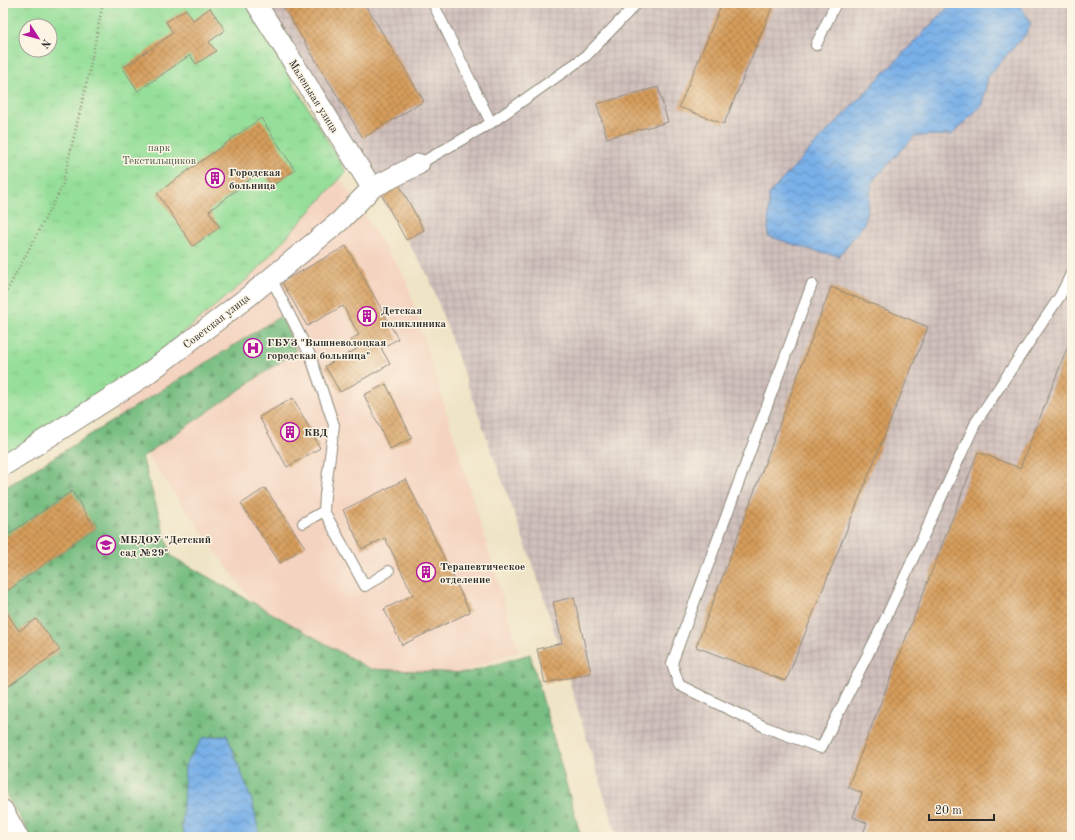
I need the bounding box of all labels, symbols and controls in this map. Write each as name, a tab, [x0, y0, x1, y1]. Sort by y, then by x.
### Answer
north arrow	[18, 18, 58, 58]
text: N	[38, 36, 52, 50]
street label: Маленькая улица	[286, 58, 340, 136]
park label: парк Текстильщиков	[122, 143, 196, 167]
building icon: Городская больница	[204, 167, 226, 189]
place label: Городская больница	[229, 168, 280, 192]
street label: Советская улица	[182, 293, 253, 351]
building icon: Детская поликлиника	[356, 305, 378, 327]
place label: Детская поликлиника	[381, 306, 447, 330]
hospital icon: ГБУЗ "Вышневолоцкая городская больница"	[242, 337, 264, 359]
place label: ГБУЗ "Вышневолоцкая городская больница"	[267, 338, 386, 362]
building icon: КВД	[279, 421, 301, 443]
place label: КВД	[304, 428, 328, 439]
school or university icon: МБДОУ "Детский сад №29"	[95, 534, 117, 556]
place label: МБДОУ "Детский сад №29"	[120, 535, 211, 559]
building icon: Терапевтическое отделение	[415, 561, 437, 583]
place label: Терапевтическое отделение	[440, 562, 525, 586]
scale bar	[929, 796, 994, 822]
text: 20 m	[935, 805, 962, 817]

